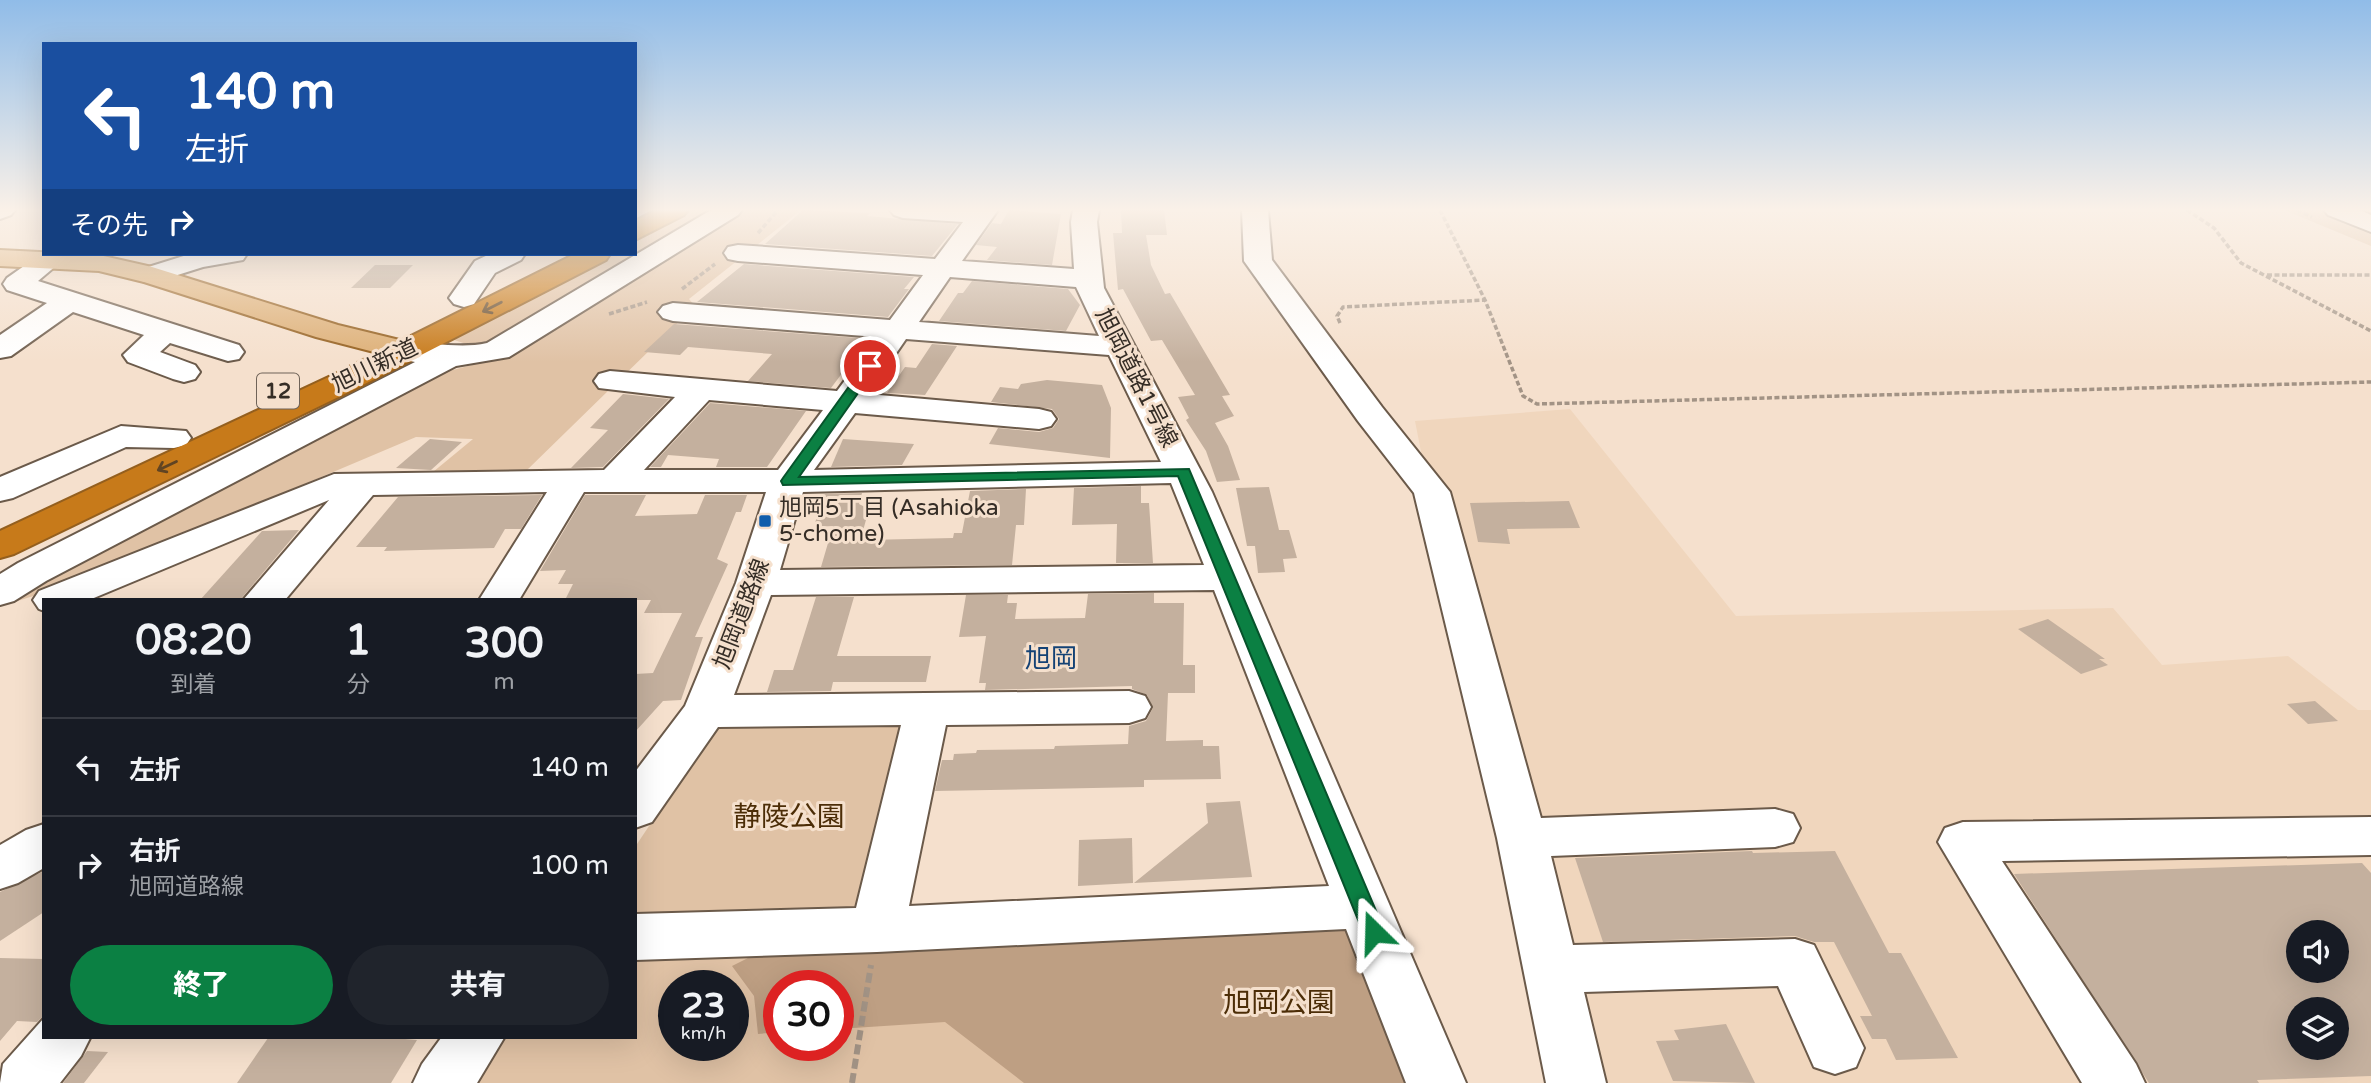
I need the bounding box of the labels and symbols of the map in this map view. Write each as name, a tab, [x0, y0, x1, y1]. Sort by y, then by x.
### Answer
one-way arrow	[482, 301, 503, 315]
street label: 旭岡道路1号線	[1089, 304, 1183, 452]
street label: 旭川新道	[328, 333, 422, 399]
pin	[840, 336, 900, 396]
road number: 12	[257, 374, 299, 408]
one-way arrow	[157, 460, 178, 474]
place label: 旭岡5丁目 (Asahioka 5-chome)	[779, 494, 999, 548]
marker: 旭岡5丁目 (Asahioka 5-chome)	[757, 513, 773, 529]
street label: 旭岡道路線	[708, 555, 776, 673]
district label: 旭岡	[1025, 643, 1077, 674]
park label: 静陵公園	[733, 800, 845, 834]
position arrow	[1337, 895, 1411, 969]
speed limit sign: 30	[763, 970, 854, 1061]
park label: 旭岡公園	[1223, 986, 1335, 1020]

